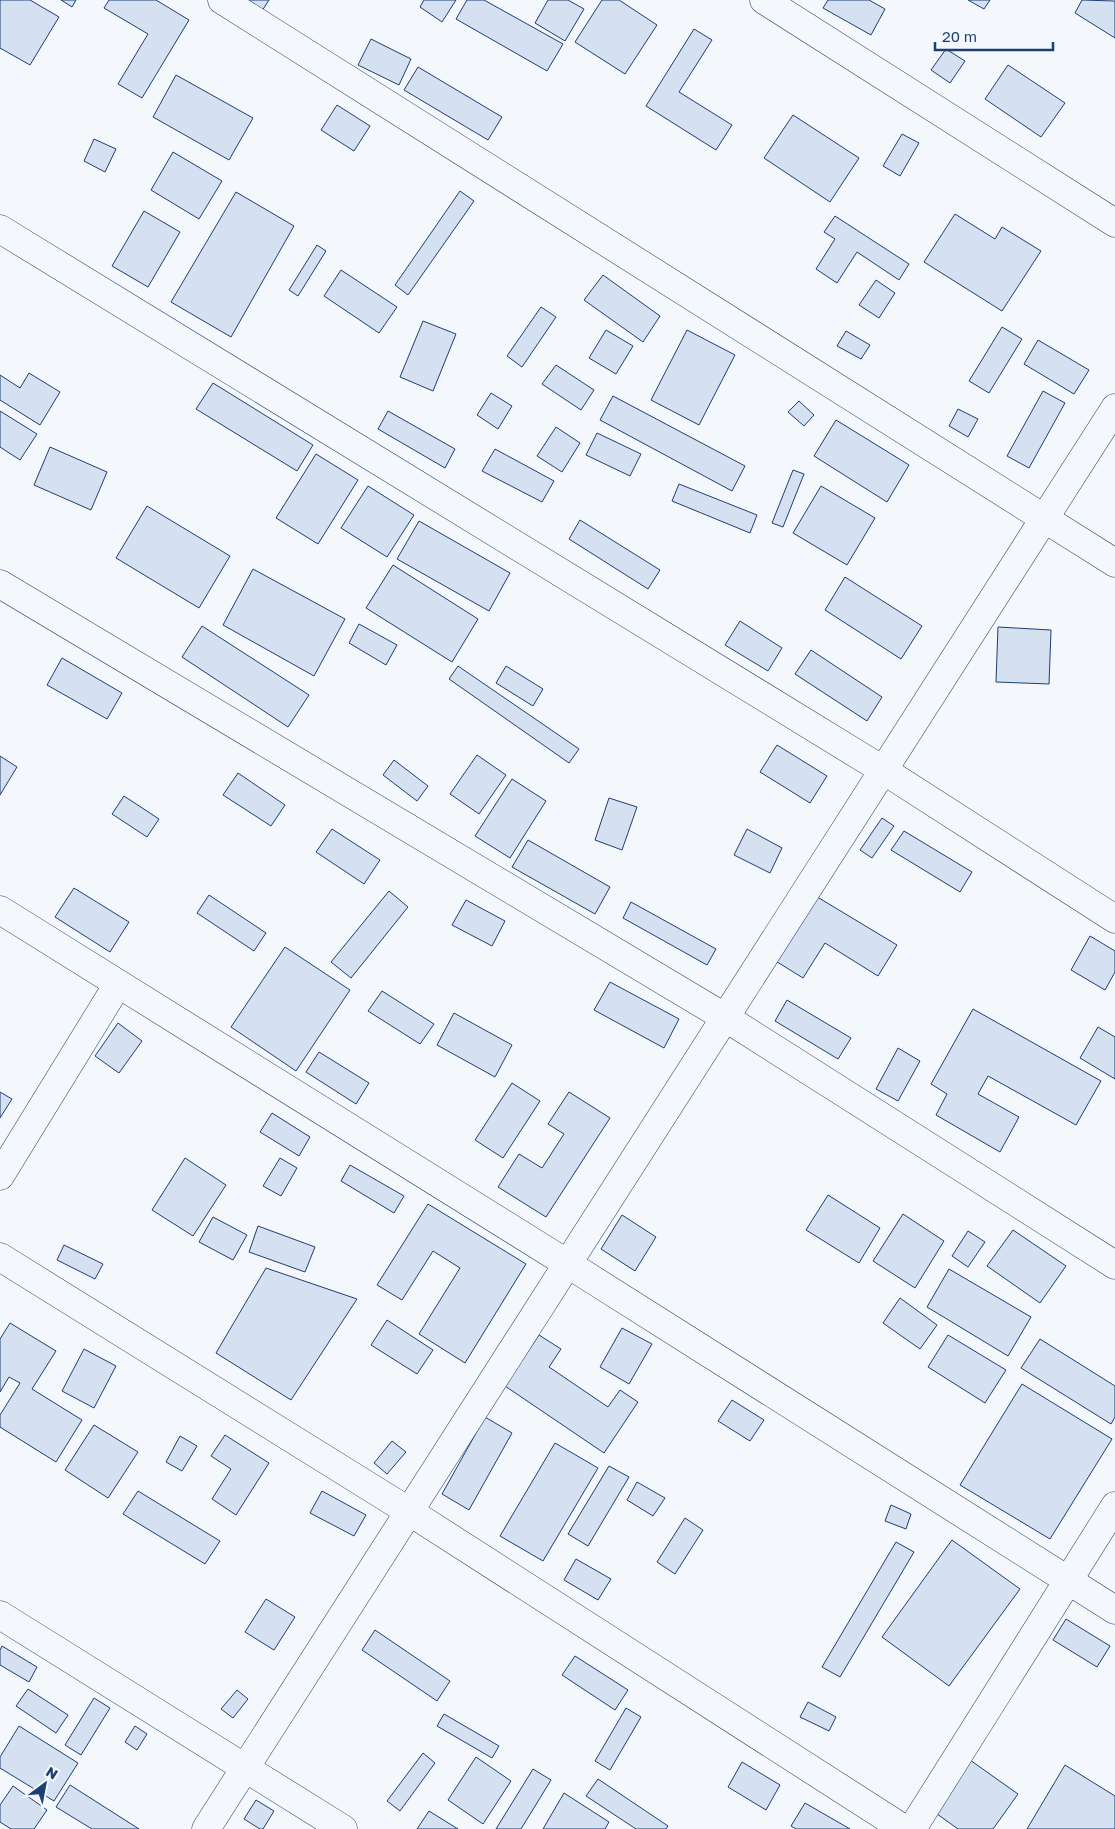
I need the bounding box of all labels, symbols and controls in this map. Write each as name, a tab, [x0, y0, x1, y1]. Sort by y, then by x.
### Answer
scale bar	[935, 20, 1052, 52]
text: 20 m	[942, 27, 977, 45]
north arrow	[20, 1759, 70, 1809]
text: N	[43, 1763, 61, 1783]

